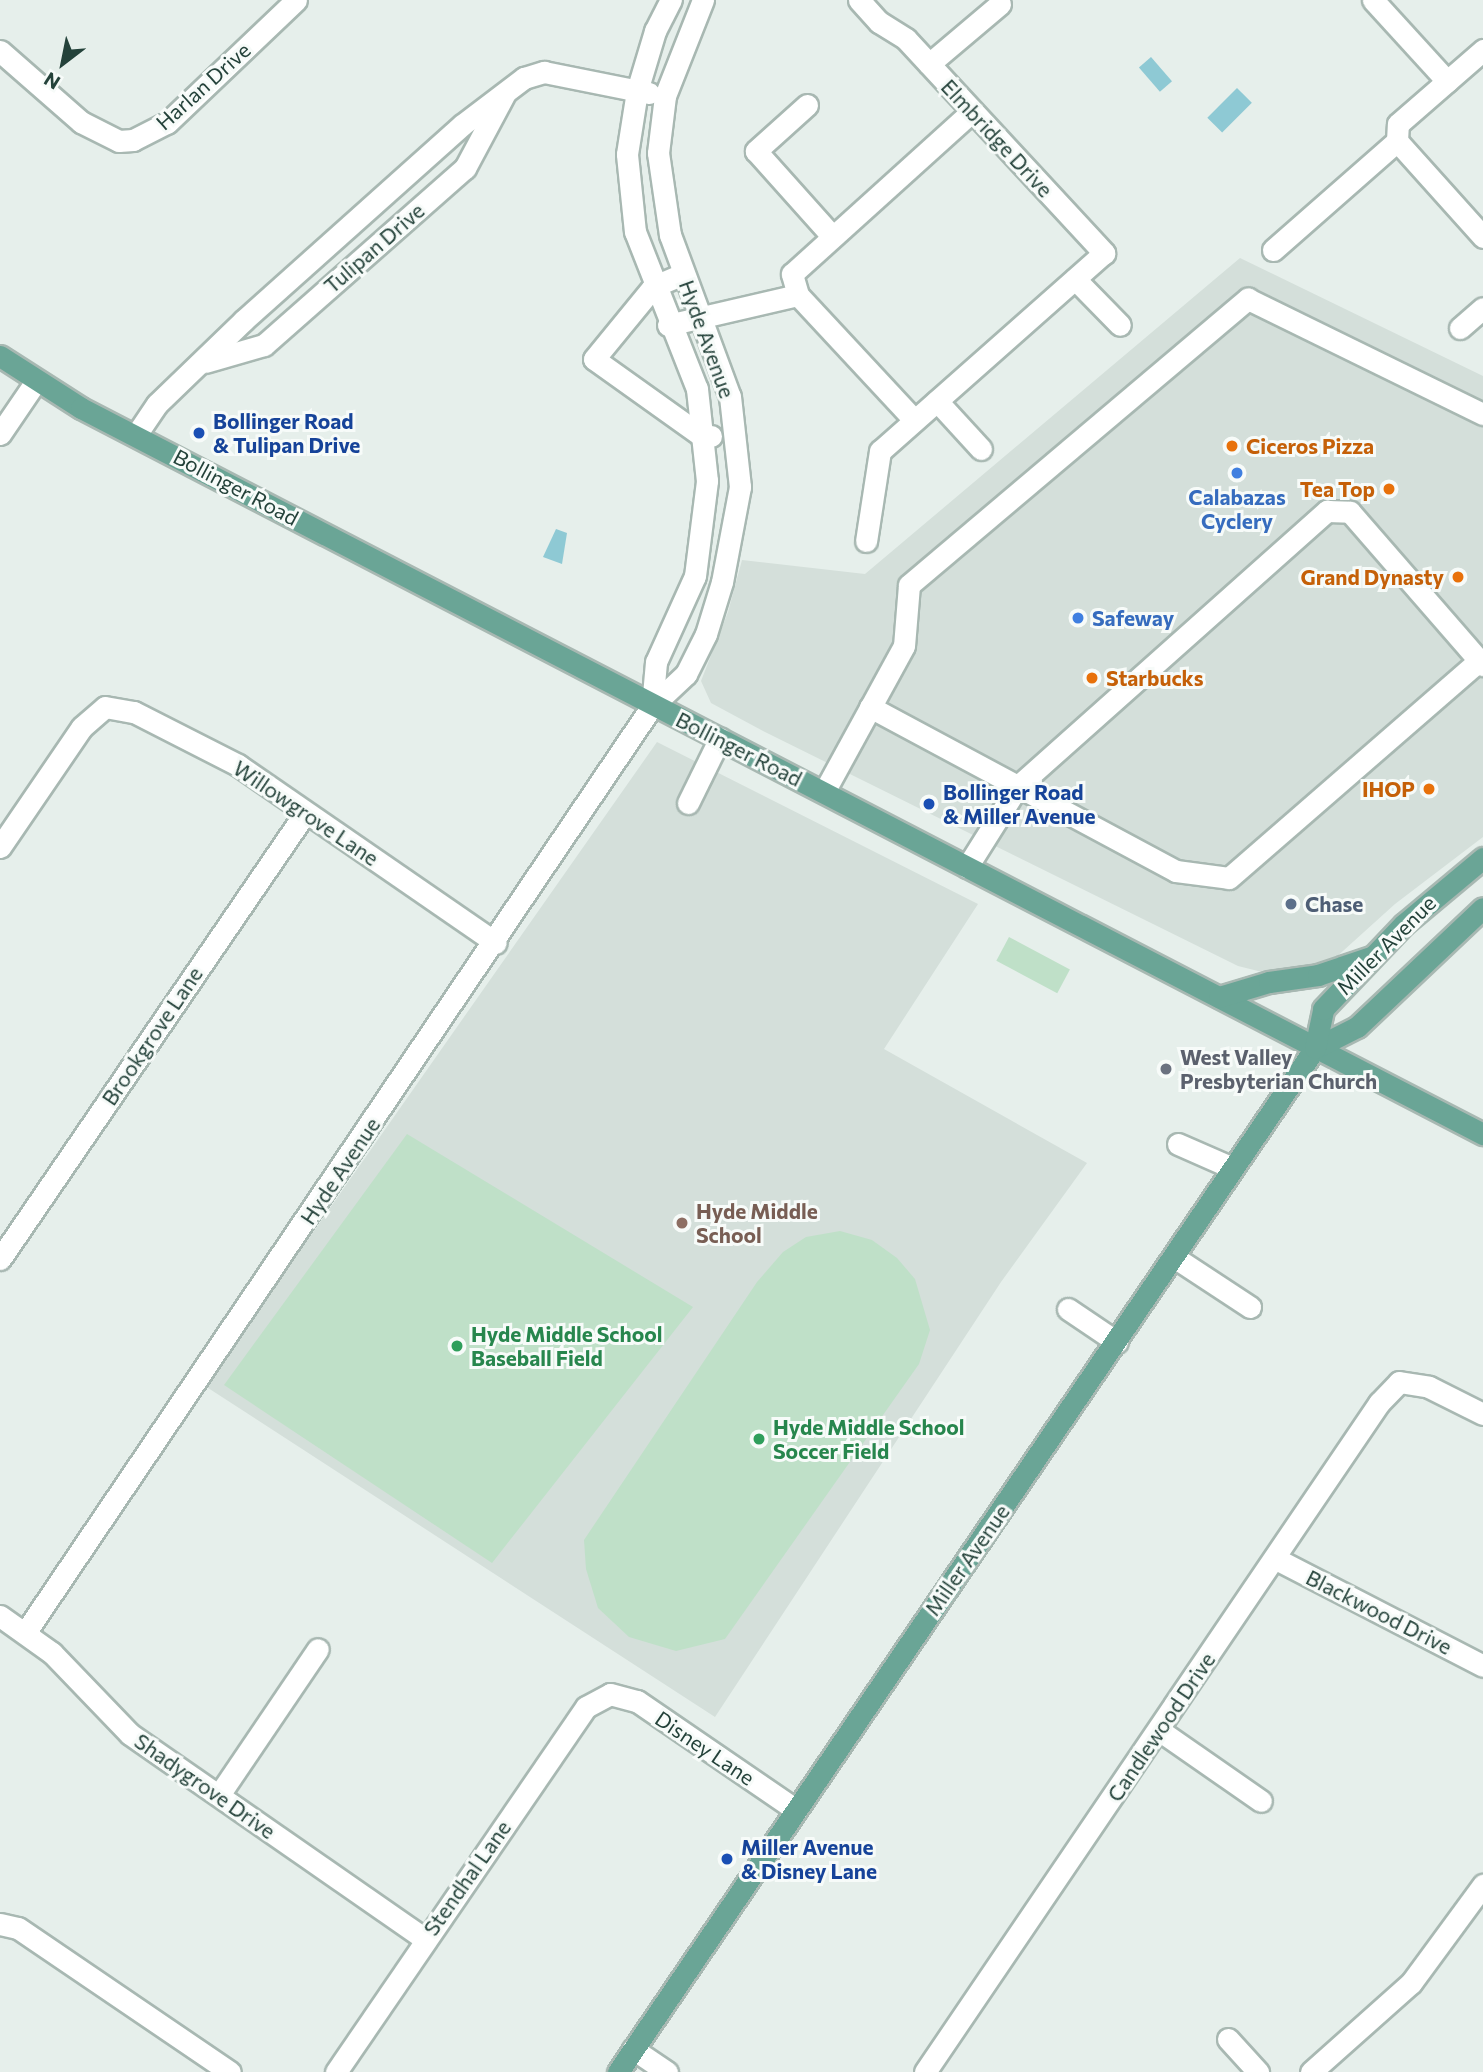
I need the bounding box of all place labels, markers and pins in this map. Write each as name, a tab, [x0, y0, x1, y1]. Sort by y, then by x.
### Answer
place label: Bollinger Road & Tulipan Drive	[213, 408, 360, 458]
marker: Bollinger Road & Tulipan Drive	[191, 425, 207, 441]
place label: Ciceros Pizza	[1246, 433, 1374, 459]
marker: Ciceros Pizza	[1224, 438, 1240, 454]
marker: Calabazas Cyclery	[1229, 465, 1245, 481]
place label: Tea Top	[1300, 476, 1375, 502]
marker: Tea Top	[1381, 481, 1397, 497]
place label: Calabazas Cyclery	[1188, 484, 1286, 534]
place label: Grand Dynasty	[1301, 564, 1444, 590]
marker: Grand Dynasty	[1450, 569, 1466, 585]
place label: Safeway	[1092, 605, 1174, 631]
marker: Safeway	[1070, 610, 1086, 626]
place label: Starbucks	[1106, 665, 1203, 691]
marker: Starbucks	[1084, 670, 1100, 686]
place label: IHOP	[1362, 776, 1415, 802]
place label: Bollinger Road & Miller Avenue	[943, 779, 1096, 829]
marker: IHOP	[1421, 781, 1437, 797]
marker: Bollinger Road & Miller Avenue	[921, 796, 937, 812]
place label: Chase	[1305, 891, 1363, 917]
marker: Chase	[1283, 896, 1299, 912]
place label: West Valley Presbyterian Church	[1180, 1044, 1377, 1094]
marker: West Valley Presbyterian Church	[1158, 1061, 1174, 1077]
place label: Hyde Middle School	[696, 1198, 818, 1248]
marker: Hyde Middle School	[674, 1215, 690, 1231]
place label: Hyde Middle School Baseball Field	[471, 1321, 662, 1371]
marker: Hyde Middle School Baseball Field	[449, 1338, 465, 1354]
place label: Hyde Middle School Soccer Field	[773, 1414, 964, 1464]
marker: Hyde Middle School Soccer Field	[751, 1431, 767, 1447]
place label: Miller Avenue & Disney Lane	[741, 1834, 877, 1884]
marker: Miller Avenue & Disney Lane	[719, 1851, 735, 1867]

